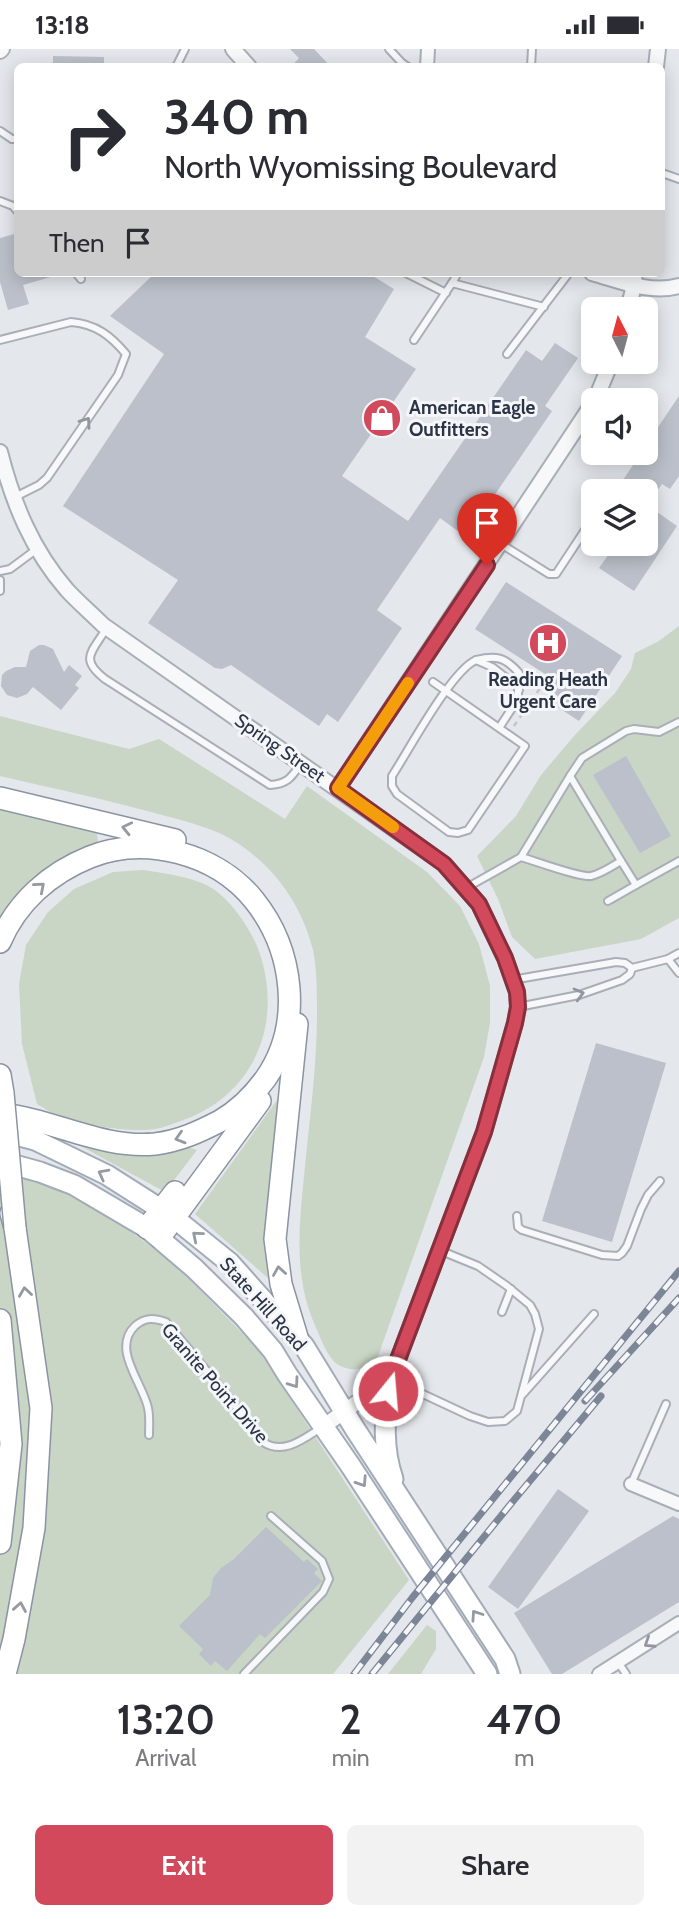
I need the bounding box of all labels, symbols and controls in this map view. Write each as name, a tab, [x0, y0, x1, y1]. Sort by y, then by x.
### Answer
text: 13:18	[35, 9, 90, 41]
text: 340 m	[164, 87, 309, 146]
icon: right	[49, 91, 140, 182]
text: North Wyomissing Boulevard	[164, 147, 557, 186]
icon: arrive	[119, 224, 157, 262]
text: Then	[49, 227, 105, 259]
north arrow	[581, 297, 658, 375]
map controls	[581, 297, 658, 556]
button: sound	[581, 388, 658, 465]
place label: American Eagle Outfitters	[409, 396, 536, 441]
shop icon: American Eagle Outfitters	[361, 397, 403, 439]
one-way arrow	[78, 417, 90, 430]
button: layers	[581, 479, 658, 556]
pin	[457, 493, 517, 565]
icon: arrive	[468, 504, 506, 542]
hospital icon: Reading Heath Urgent Care	[527, 622, 569, 664]
place label: Reading Heath Urgent Care	[488, 668, 608, 713]
street label: Spring Street	[230, 709, 330, 788]
one-way arrow	[121, 822, 133, 836]
one-way arrow	[31, 883, 44, 895]
one-way arrow	[573, 988, 585, 1002]
one-way arrow	[174, 1130, 186, 1145]
one-way arrow	[98, 1168, 111, 1182]
one-way arrow	[193, 1232, 205, 1245]
street label: State Hill Road	[215, 1252, 311, 1356]
one-way arrow	[272, 1265, 287, 1277]
one-way arrow	[17, 1287, 32, 1298]
street label: Granite Point Drive	[157, 1318, 274, 1448]
position arrow	[351, 1354, 425, 1428]
one-way arrow	[286, 1375, 298, 1388]
one-way arrow	[354, 1474, 366, 1487]
one-way arrow	[12, 1602, 27, 1613]
one-way arrow	[471, 1610, 484, 1623]
one-way arrow	[643, 1634, 656, 1647]
text: 13:20	[117, 1693, 215, 1745]
text: 2	[340, 1693, 362, 1745]
text: 470	[486, 1693, 562, 1745]
text: Arrival	[135, 1744, 196, 1772]
text: min	[332, 1744, 370, 1772]
text: m	[514, 1744, 534, 1772]
button: Exit	[35, 1825, 333, 1905]
button: Share	[347, 1825, 644, 1905]

